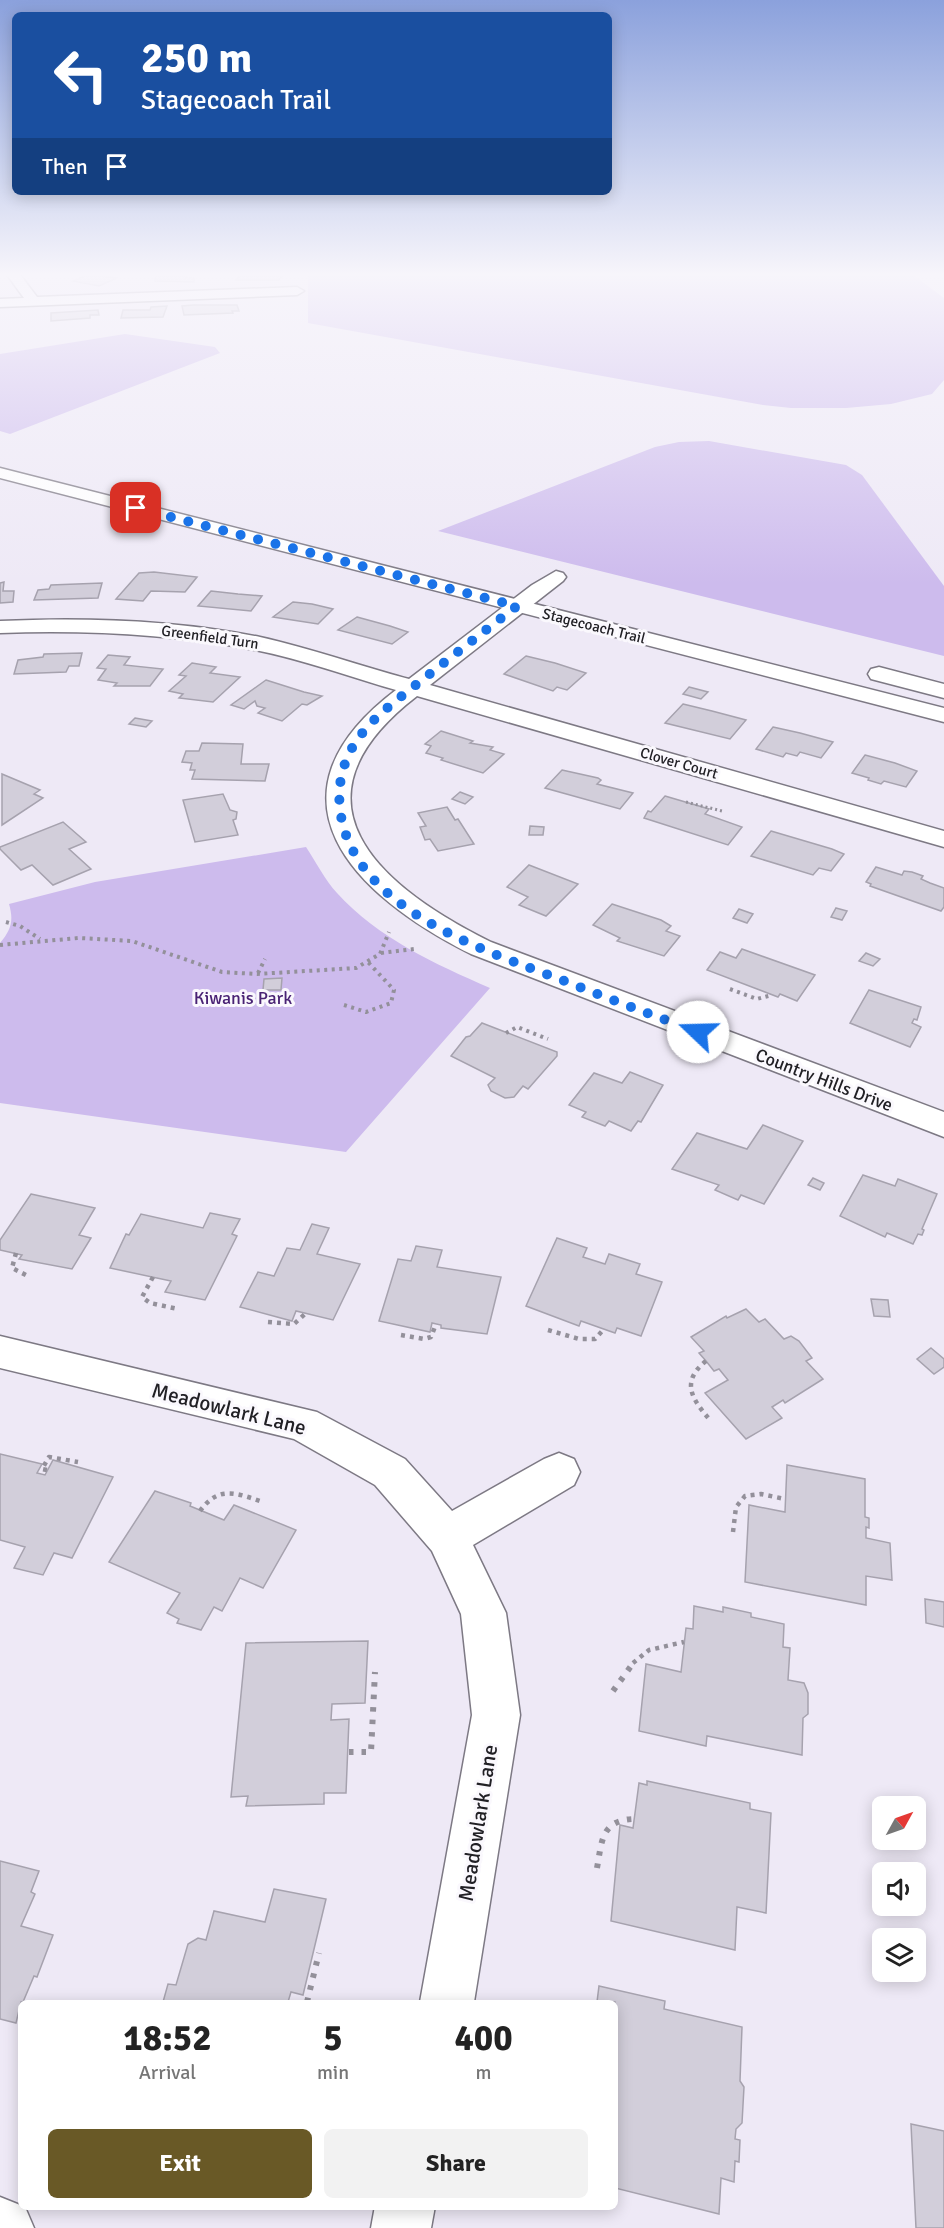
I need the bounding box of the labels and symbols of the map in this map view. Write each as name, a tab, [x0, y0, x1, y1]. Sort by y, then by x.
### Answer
pin	[110, 482, 161, 533]
street label: Stagecoach Trail	[541, 604, 647, 648]
street label: Greenfield Turn	[160, 621, 260, 653]
street label: Clover Court	[638, 743, 720, 783]
park label: Kiwanis Park	[194, 987, 292, 1009]
position arrow	[666, 1000, 730, 1064]
street label: Country Hills Drive	[752, 1044, 896, 1116]
street label: Meadowlark Lane	[149, 1377, 309, 1441]
street label: Meadowlark Lane	[453, 1743, 503, 1903]
north arrow	[872, 1796, 926, 1850]

